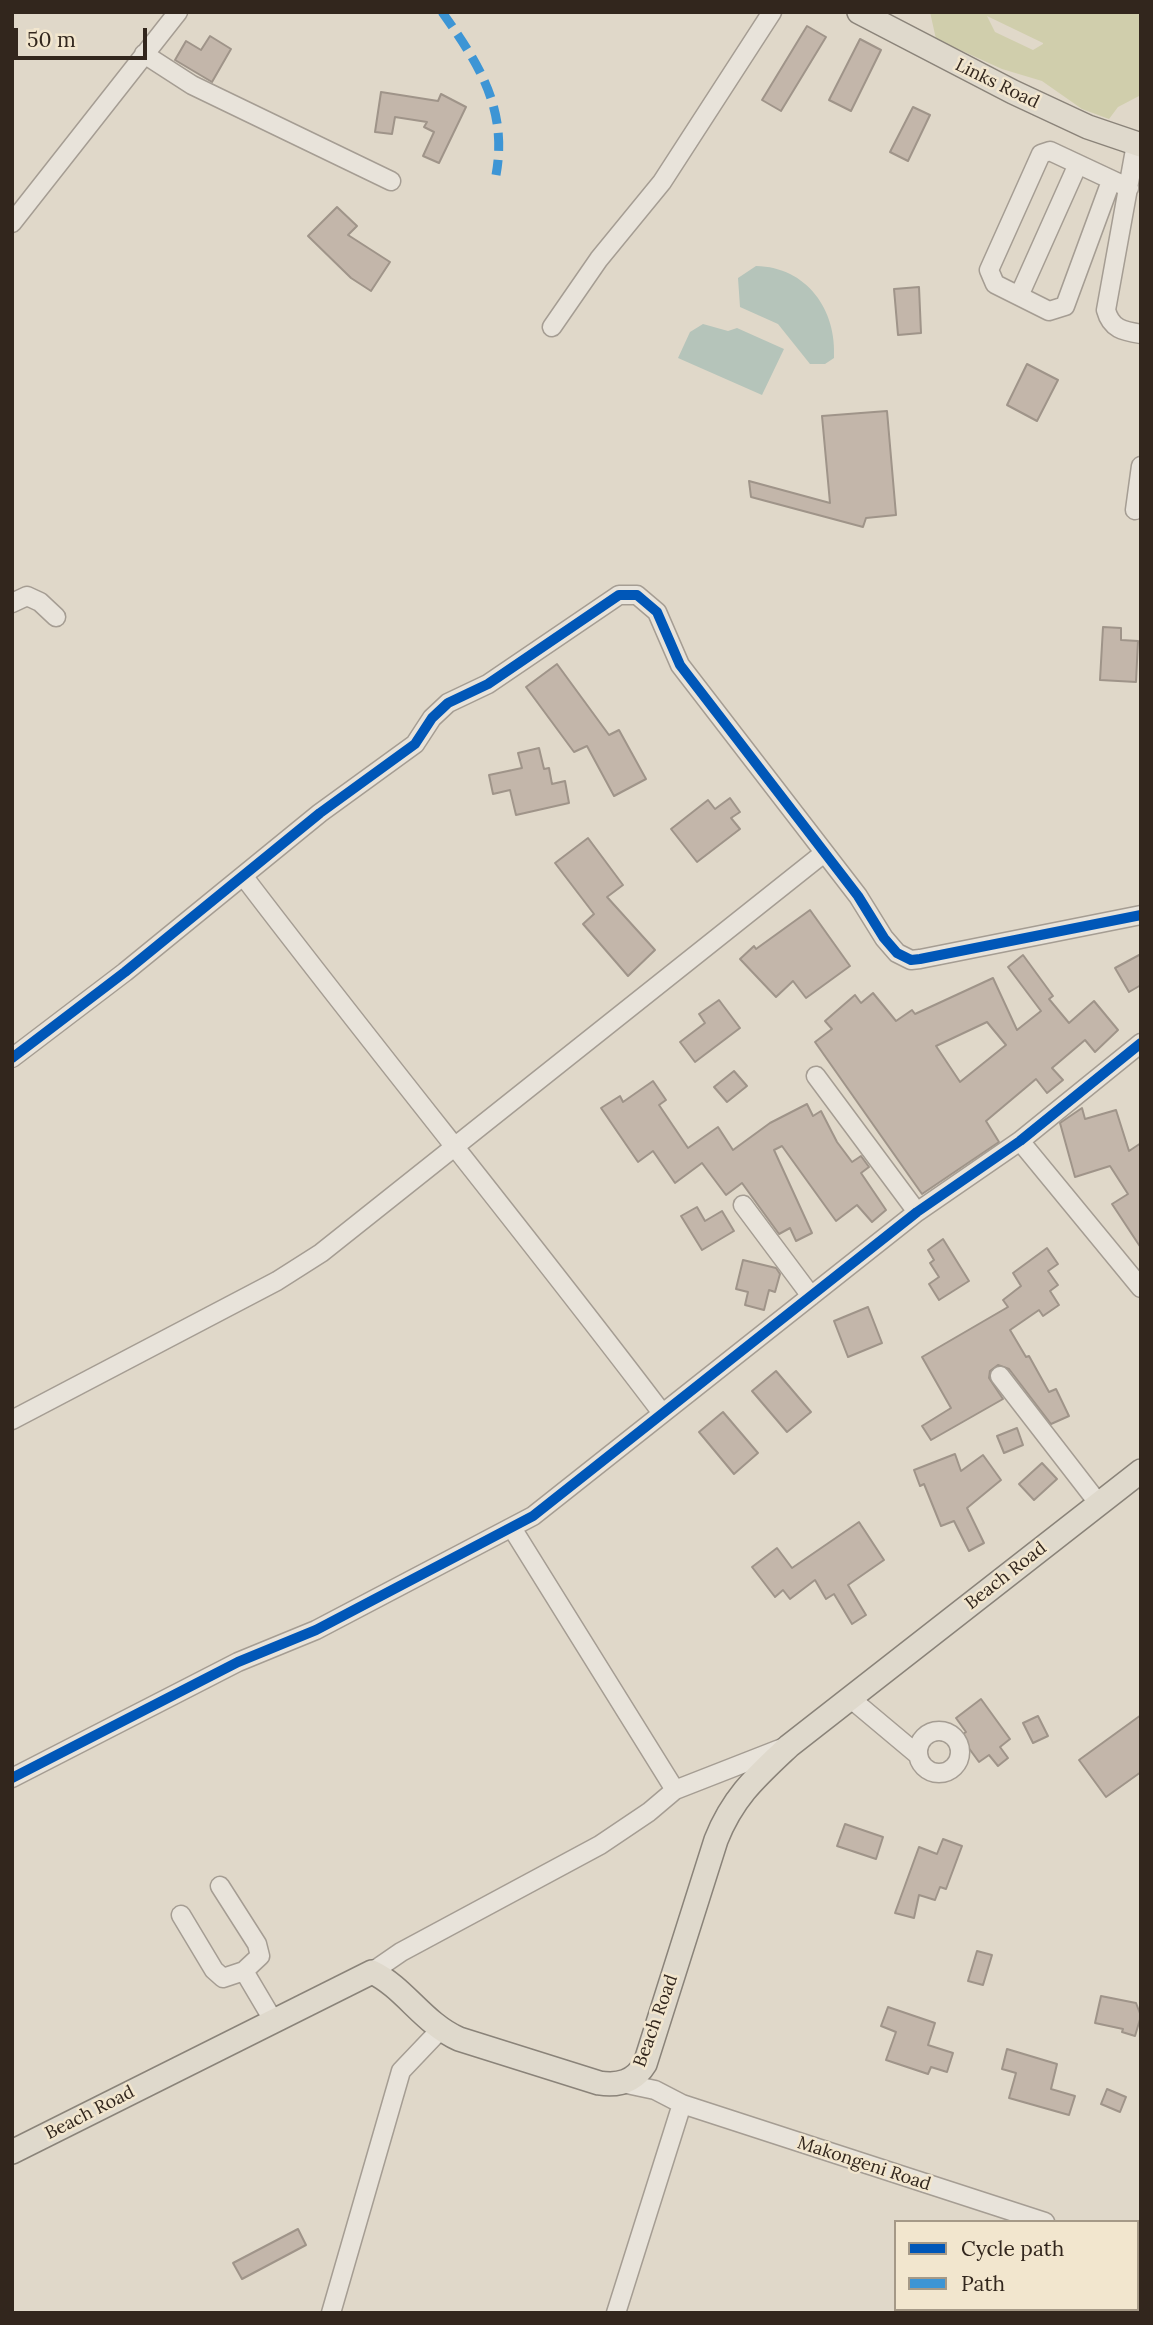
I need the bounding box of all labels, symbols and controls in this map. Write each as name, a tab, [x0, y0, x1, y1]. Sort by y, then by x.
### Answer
scale bar	[18, 14, 150, 58]
text: 50 m	[27, 26, 76, 53]
street label: Links Road	[951, 54, 1043, 114]
street label: Beach Road	[961, 1538, 1051, 1614]
street label: Beach Road	[629, 1972, 683, 2070]
street label: Beach Road	[42, 2081, 138, 2145]
street label: Makongeni Road	[795, 2132, 933, 2196]
legend	[894, 2220, 1139, 2311]
text: Cycle path	[961, 2235, 1064, 2262]
text: Path	[961, 2270, 1005, 2297]

